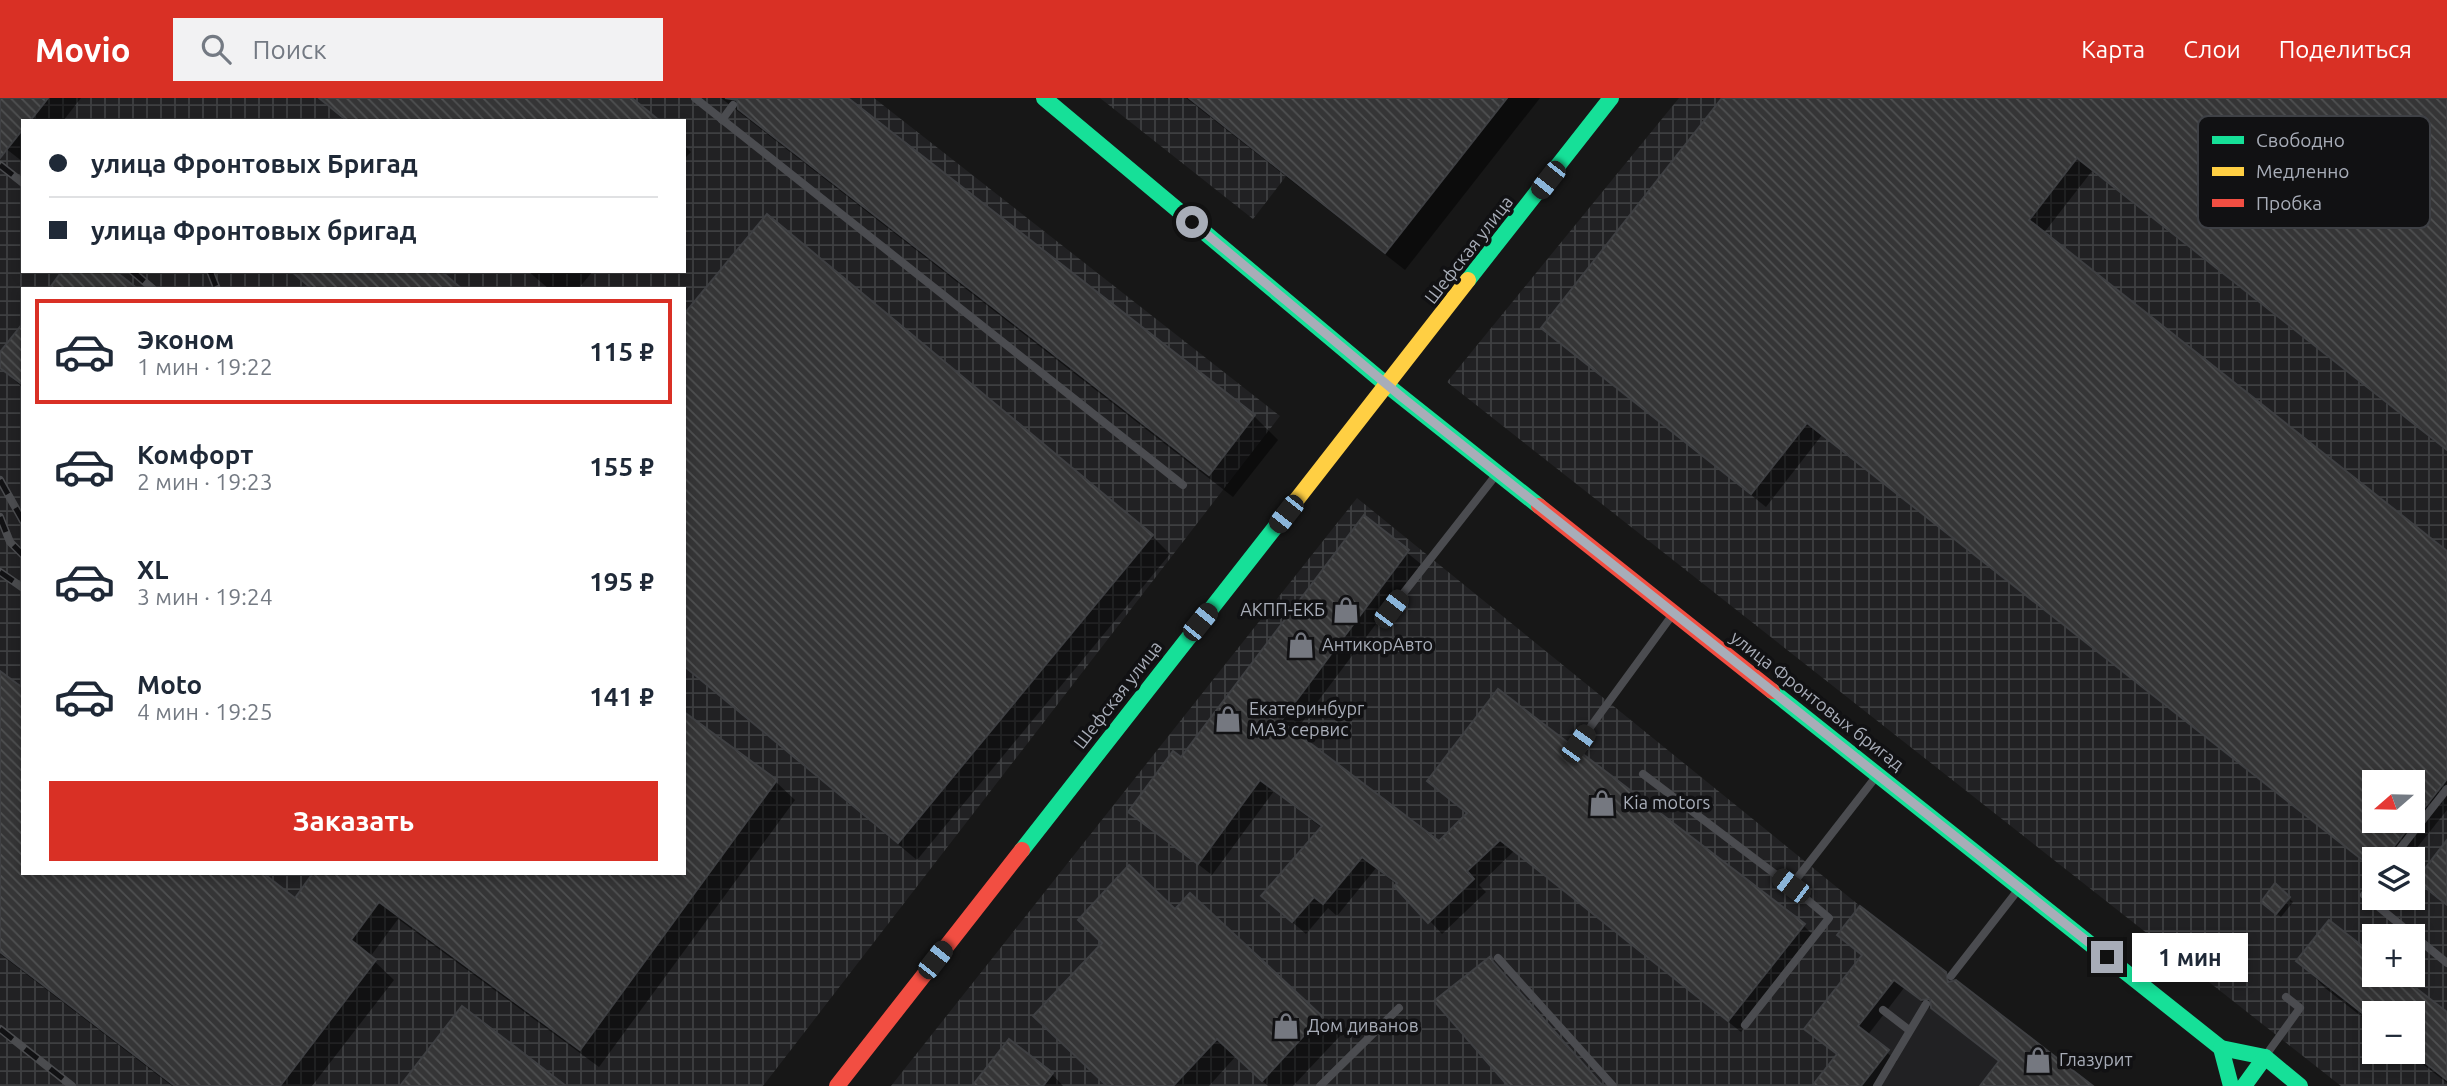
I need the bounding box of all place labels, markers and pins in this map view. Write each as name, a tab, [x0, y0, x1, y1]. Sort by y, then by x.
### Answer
shop icon: АКПП-ЕКБ	[1331, 595, 1361, 625]
place label: АКПП-ЕКБ	[1240, 599, 1325, 619]
shop icon: АнтикорАвто	[1286, 630, 1316, 660]
place label: АнтикорАвто	[1322, 634, 1433, 654]
place label: Екатеринбург МАЗ сервис	[1249, 698, 1364, 739]
shop icon: Екатеринбург МАЗ сервис	[1213, 704, 1243, 734]
shop icon: Kia motors	[1587, 788, 1617, 818]
place label: Kia motors	[1623, 792, 1711, 812]
shop icon: Дом диванов	[1271, 1011, 1301, 1041]
place label: Дом диванов	[1307, 1015, 1419, 1035]
shop icon: Глазурит	[2023, 1045, 2053, 1075]
place label: Глазурит	[2059, 1049, 2132, 1069]

